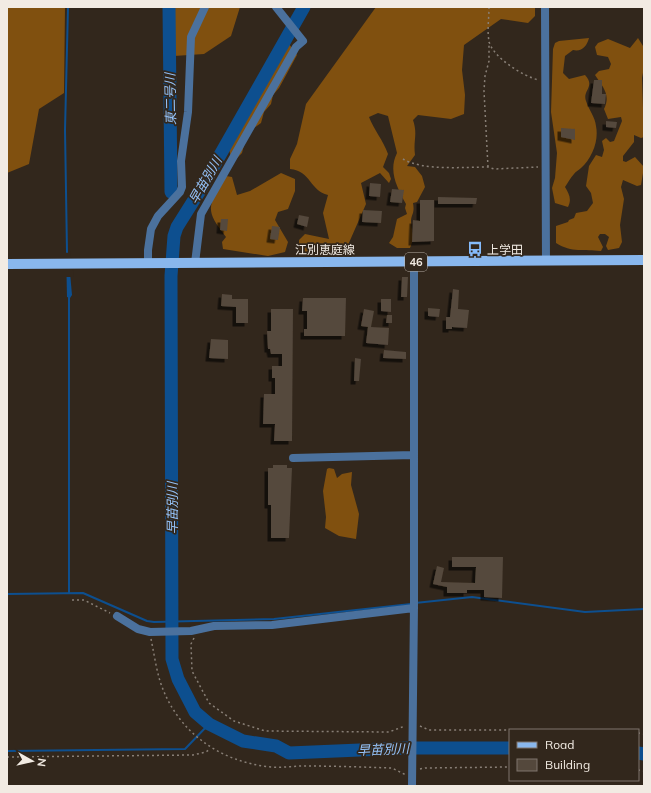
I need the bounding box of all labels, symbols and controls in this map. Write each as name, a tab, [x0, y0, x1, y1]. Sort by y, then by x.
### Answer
water label: 東二号川	[162, 71, 178, 125]
water label: 早苗別川	[185, 152, 226, 207]
bus stop icon: 上学田	[466, 240, 484, 258]
street label: 江別恵庭線	[295, 242, 355, 257]
place label: 上学田	[487, 242, 523, 257]
road number: 46	[405, 253, 427, 271]
water label: 早苗別川	[164, 480, 180, 534]
legend	[509, 729, 639, 781]
text: Road	[545, 737, 574, 752]
water label: 早苗別川	[357, 740, 411, 758]
north arrow	[12, 741, 52, 781]
text: N	[34, 757, 49, 767]
text: Building	[545, 757, 590, 772]

